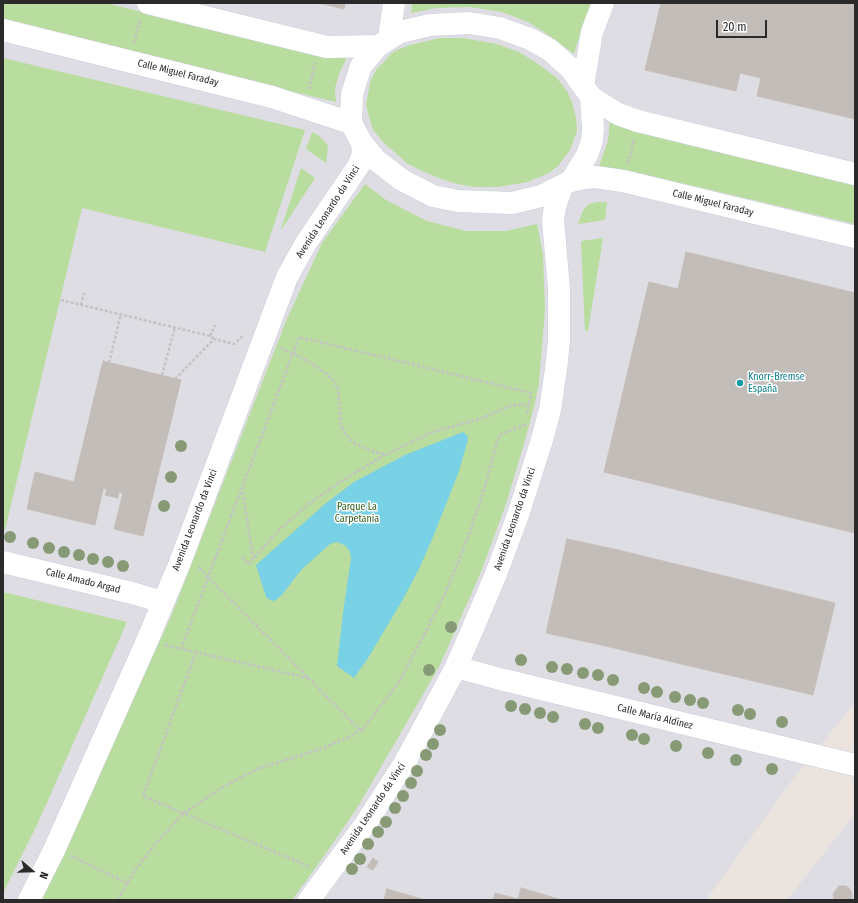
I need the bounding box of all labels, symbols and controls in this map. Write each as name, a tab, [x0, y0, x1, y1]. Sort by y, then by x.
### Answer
scale bar	[718, 12, 769, 38]
text: 20 m	[723, 20, 747, 34]
street label: Calle Miguel Faraday	[136, 57, 220, 89]
street label: Avenida Leonardo da Vinci	[294, 163, 362, 261]
street label: Calle Miguel Faraday	[671, 187, 755, 219]
place label: Knorr-Bremse España	[748, 371, 805, 394]
marker: Knorr-Bremse España	[735, 378, 745, 388]
street label: Avenida Leonardo da Vinci	[492, 466, 538, 572]
street label: Avenida Leonardo da Vinci	[170, 467, 220, 573]
park label: Parque La Carpetania	[335, 501, 379, 524]
street label: Calle Amado Argad	[44, 566, 122, 596]
street label: Calle María Aldinez	[616, 702, 694, 732]
street label: Avenida Leonardo da Vinci	[338, 761, 408, 857]
north arrow	[12, 851, 52, 891]
text: N	[37, 870, 51, 881]

